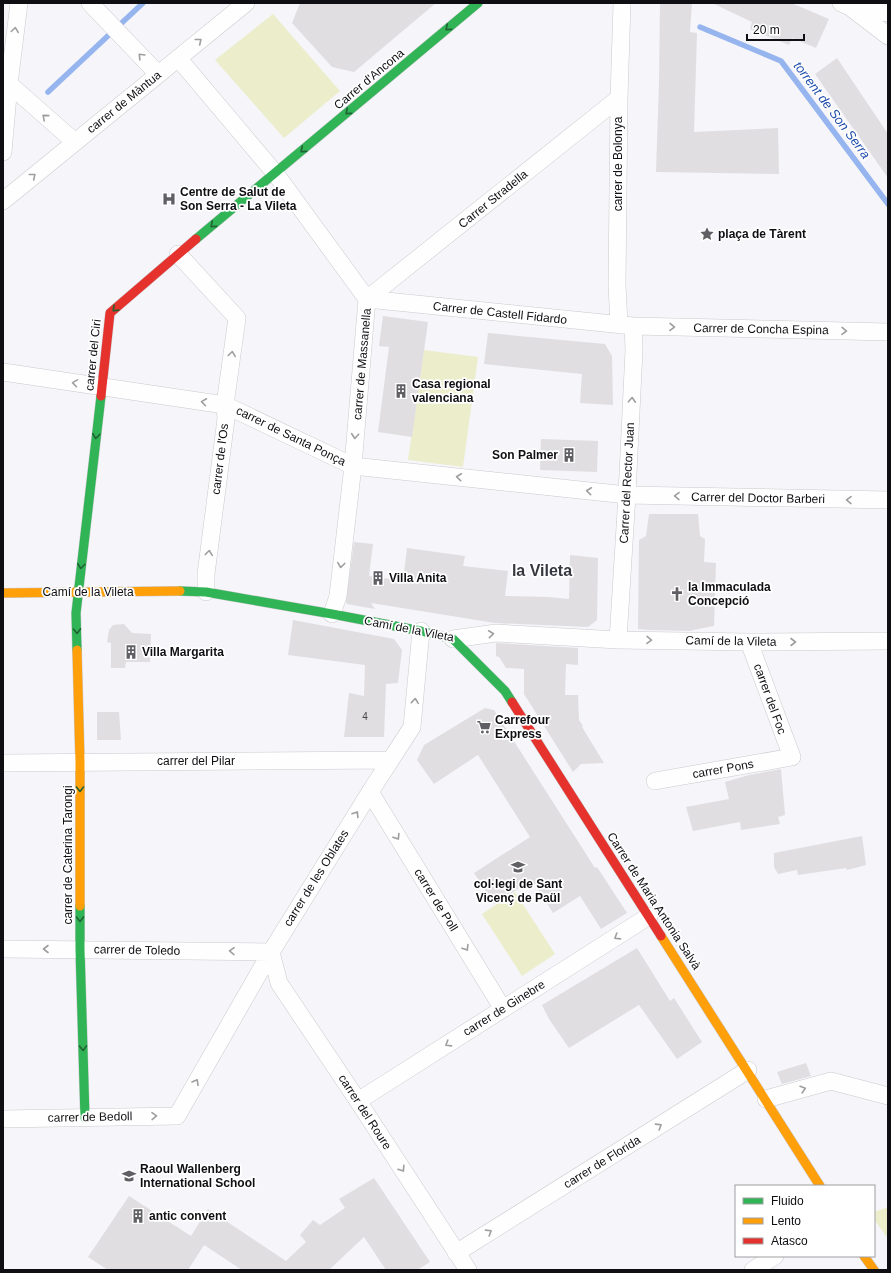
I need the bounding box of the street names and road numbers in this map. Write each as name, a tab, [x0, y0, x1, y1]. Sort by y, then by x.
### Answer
street label: Carrer d'Ancona	[331, 45, 407, 112]
street label: carrer de Màntua	[84, 68, 164, 136]
street label: carrer de Bolonya	[611, 116, 625, 211]
street label: Carrer Stradella	[456, 167, 531, 231]
street label: Carrer de Castell Fidardo	[432, 299, 568, 327]
street label: carrer de Massanella	[350, 307, 374, 420]
street label: carrer del Ciri	[82, 318, 104, 392]
street label: Carrer de Concha Espina	[693, 321, 829, 337]
street label: carrer de Santa Ponça	[234, 403, 348, 469]
street label: Carrer del Rector Juan	[617, 422, 637, 544]
street label: carrer de l'Os	[209, 423, 231, 495]
street label: Carrer del Doctor Barberi	[691, 490, 825, 506]
street label: Camí de la Vileta	[42, 585, 134, 599]
street label: Camí de la Vileta	[363, 613, 455, 645]
street label: Camí de la Vileta	[685, 633, 777, 649]
street label: carrer del Foc	[751, 662, 789, 736]
street label: carrer del Pilar	[157, 754, 235, 768]
street label: carrer Pons	[691, 757, 755, 781]
street label: carrer de Caterina Tarongi	[61, 785, 75, 925]
street label: carrer de les Oblates	[281, 827, 351, 929]
street label: Carrer de Maria Antonia Salvà	[604, 830, 704, 972]
street label: carrer de Poll	[411, 866, 461, 934]
street label: carrer de Toledo	[94, 942, 181, 958]
street label: carrer de Ginebre	[460, 977, 548, 1039]
street label: carrer del Roure	[336, 1072, 395, 1152]
street label: carrer de Bedoll	[48, 1109, 132, 1125]
street label: carrer de Florida	[561, 1133, 643, 1191]

